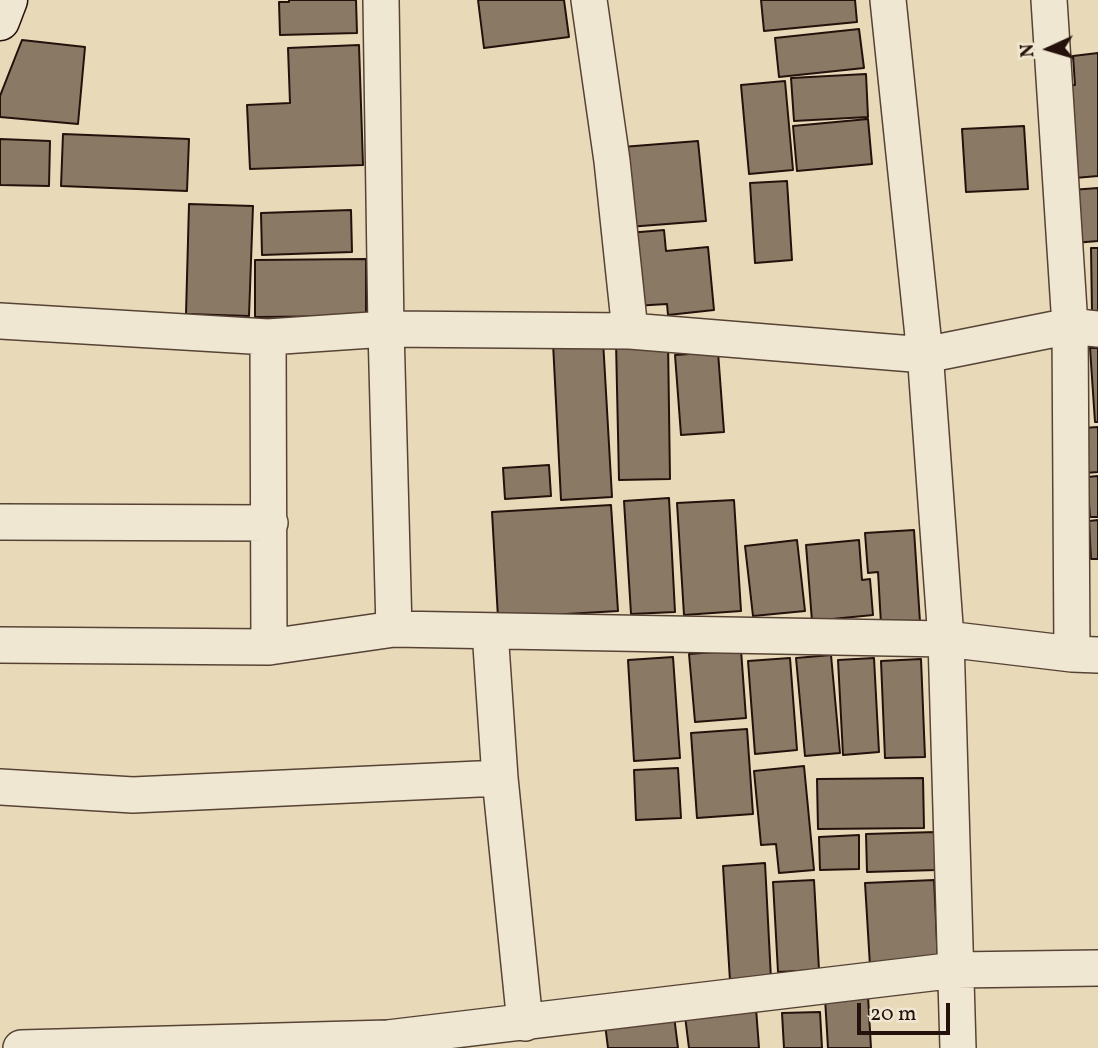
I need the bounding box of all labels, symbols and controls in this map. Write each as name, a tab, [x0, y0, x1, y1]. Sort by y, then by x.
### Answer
north arrow	[1014, 14, 1084, 84]
text: N	[1015, 43, 1042, 58]
scale bar	[860, 988, 953, 1032]
text: 20 m	[870, 1000, 916, 1029]

